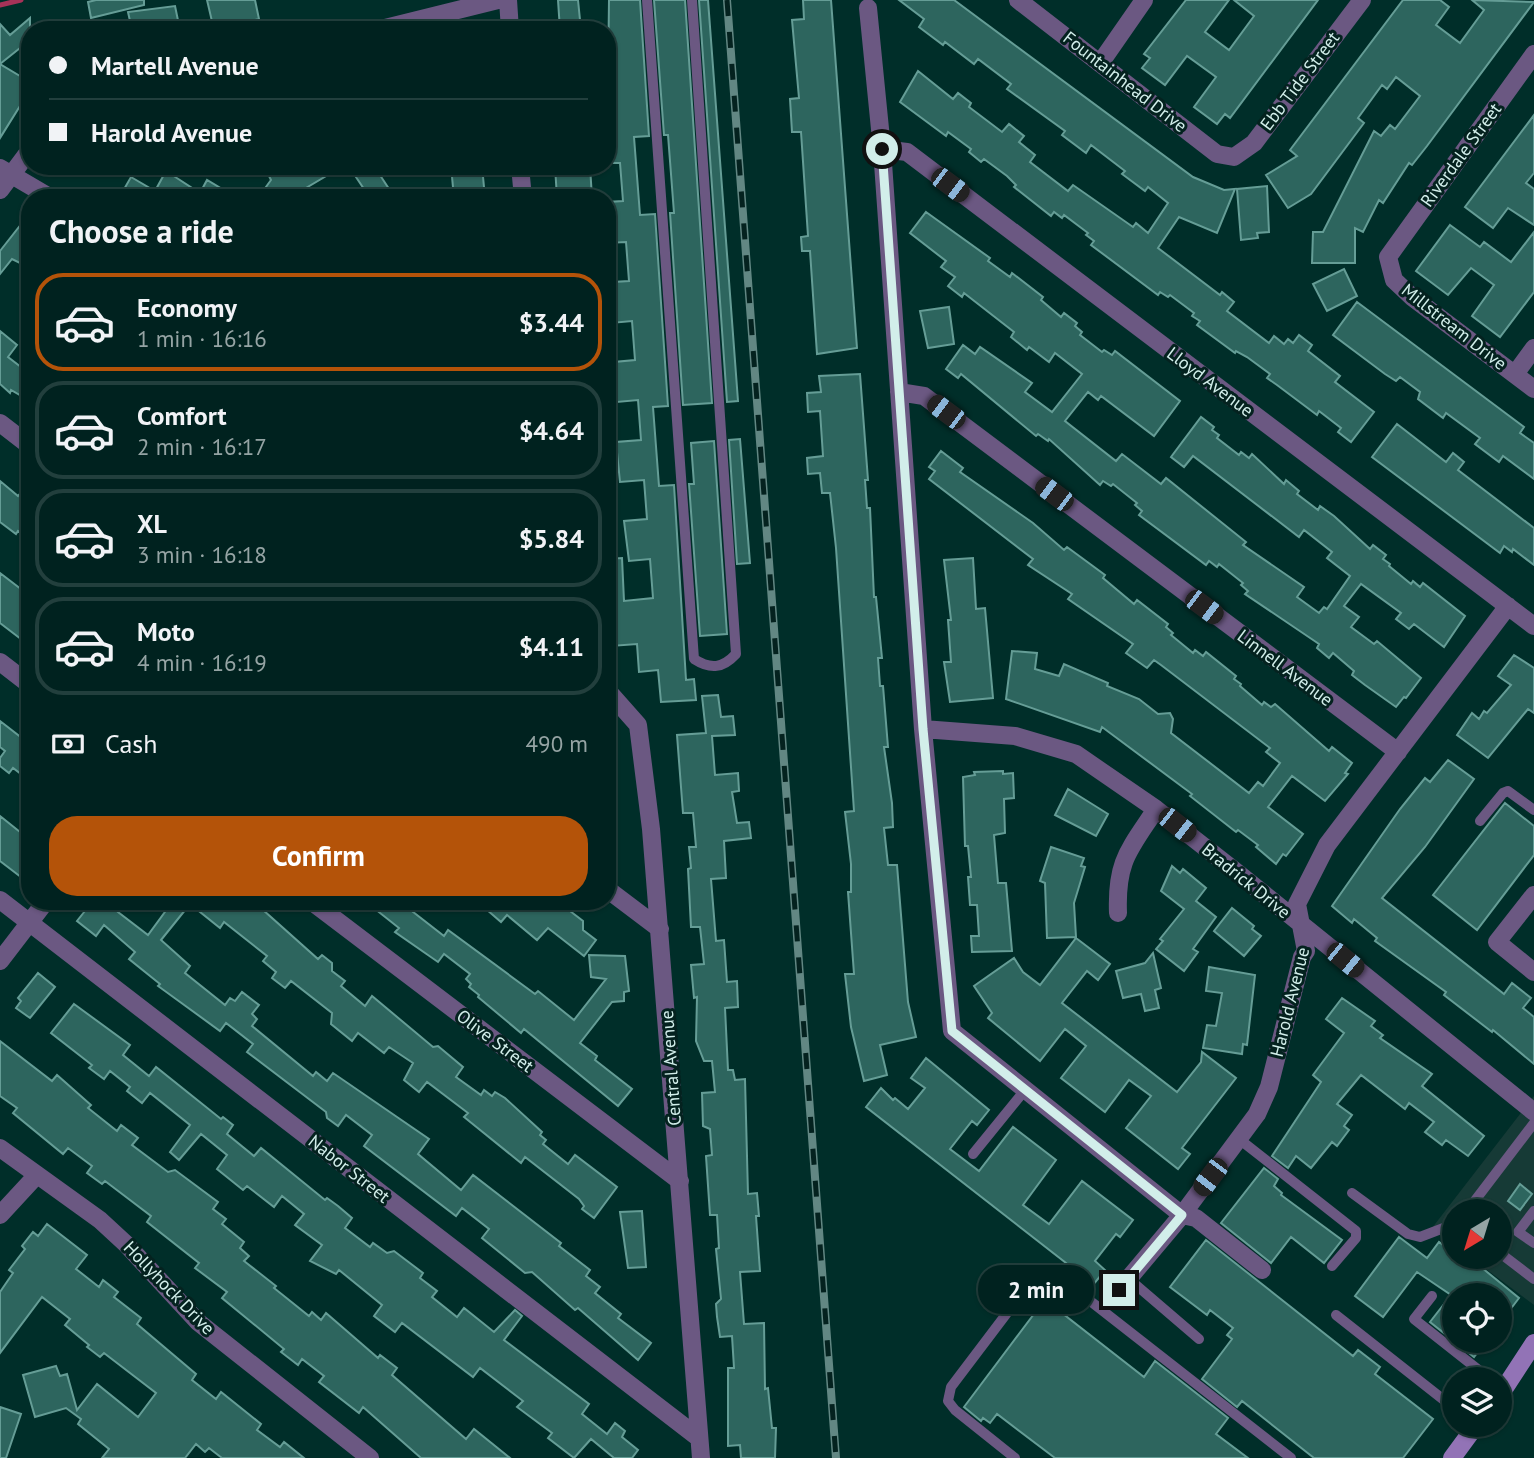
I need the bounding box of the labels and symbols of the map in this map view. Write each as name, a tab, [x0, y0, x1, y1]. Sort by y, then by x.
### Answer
street label: Fountainhead Drive	[1059, 26, 1192, 137]
street label: Ebb Tide Street	[1255, 27, 1344, 135]
street label: Riverdale Street	[1415, 98, 1506, 211]
route start	[866, 133, 898, 165]
car	[927, 164, 974, 206]
street label: Millstream Drive	[1397, 278, 1512, 375]
street label: Lloyd Avenue	[1162, 342, 1258, 422]
car	[923, 391, 970, 433]
car	[1031, 473, 1078, 515]
car	[1181, 586, 1228, 628]
street label: Linnell Avenue	[1233, 624, 1338, 711]
car	[1154, 804, 1201, 846]
street label: Bradrick Drive	[1197, 838, 1295, 923]
car	[1323, 939, 1368, 981]
street label: Harold Avenue	[1265, 945, 1314, 1059]
street label: Olive Street	[452, 1004, 538, 1077]
street label: Central Avenue	[655, 1010, 686, 1126]
street label: Nabor Street	[304, 1130, 395, 1208]
car	[1189, 1154, 1232, 1200]
north arrow	[1442, 1199, 1512, 1269]
street label: Hollyhock Drive	[119, 1236, 220, 1339]
callout: 2 min	[979, 1266, 1094, 1314]
route end	[1103, 1274, 1135, 1306]

